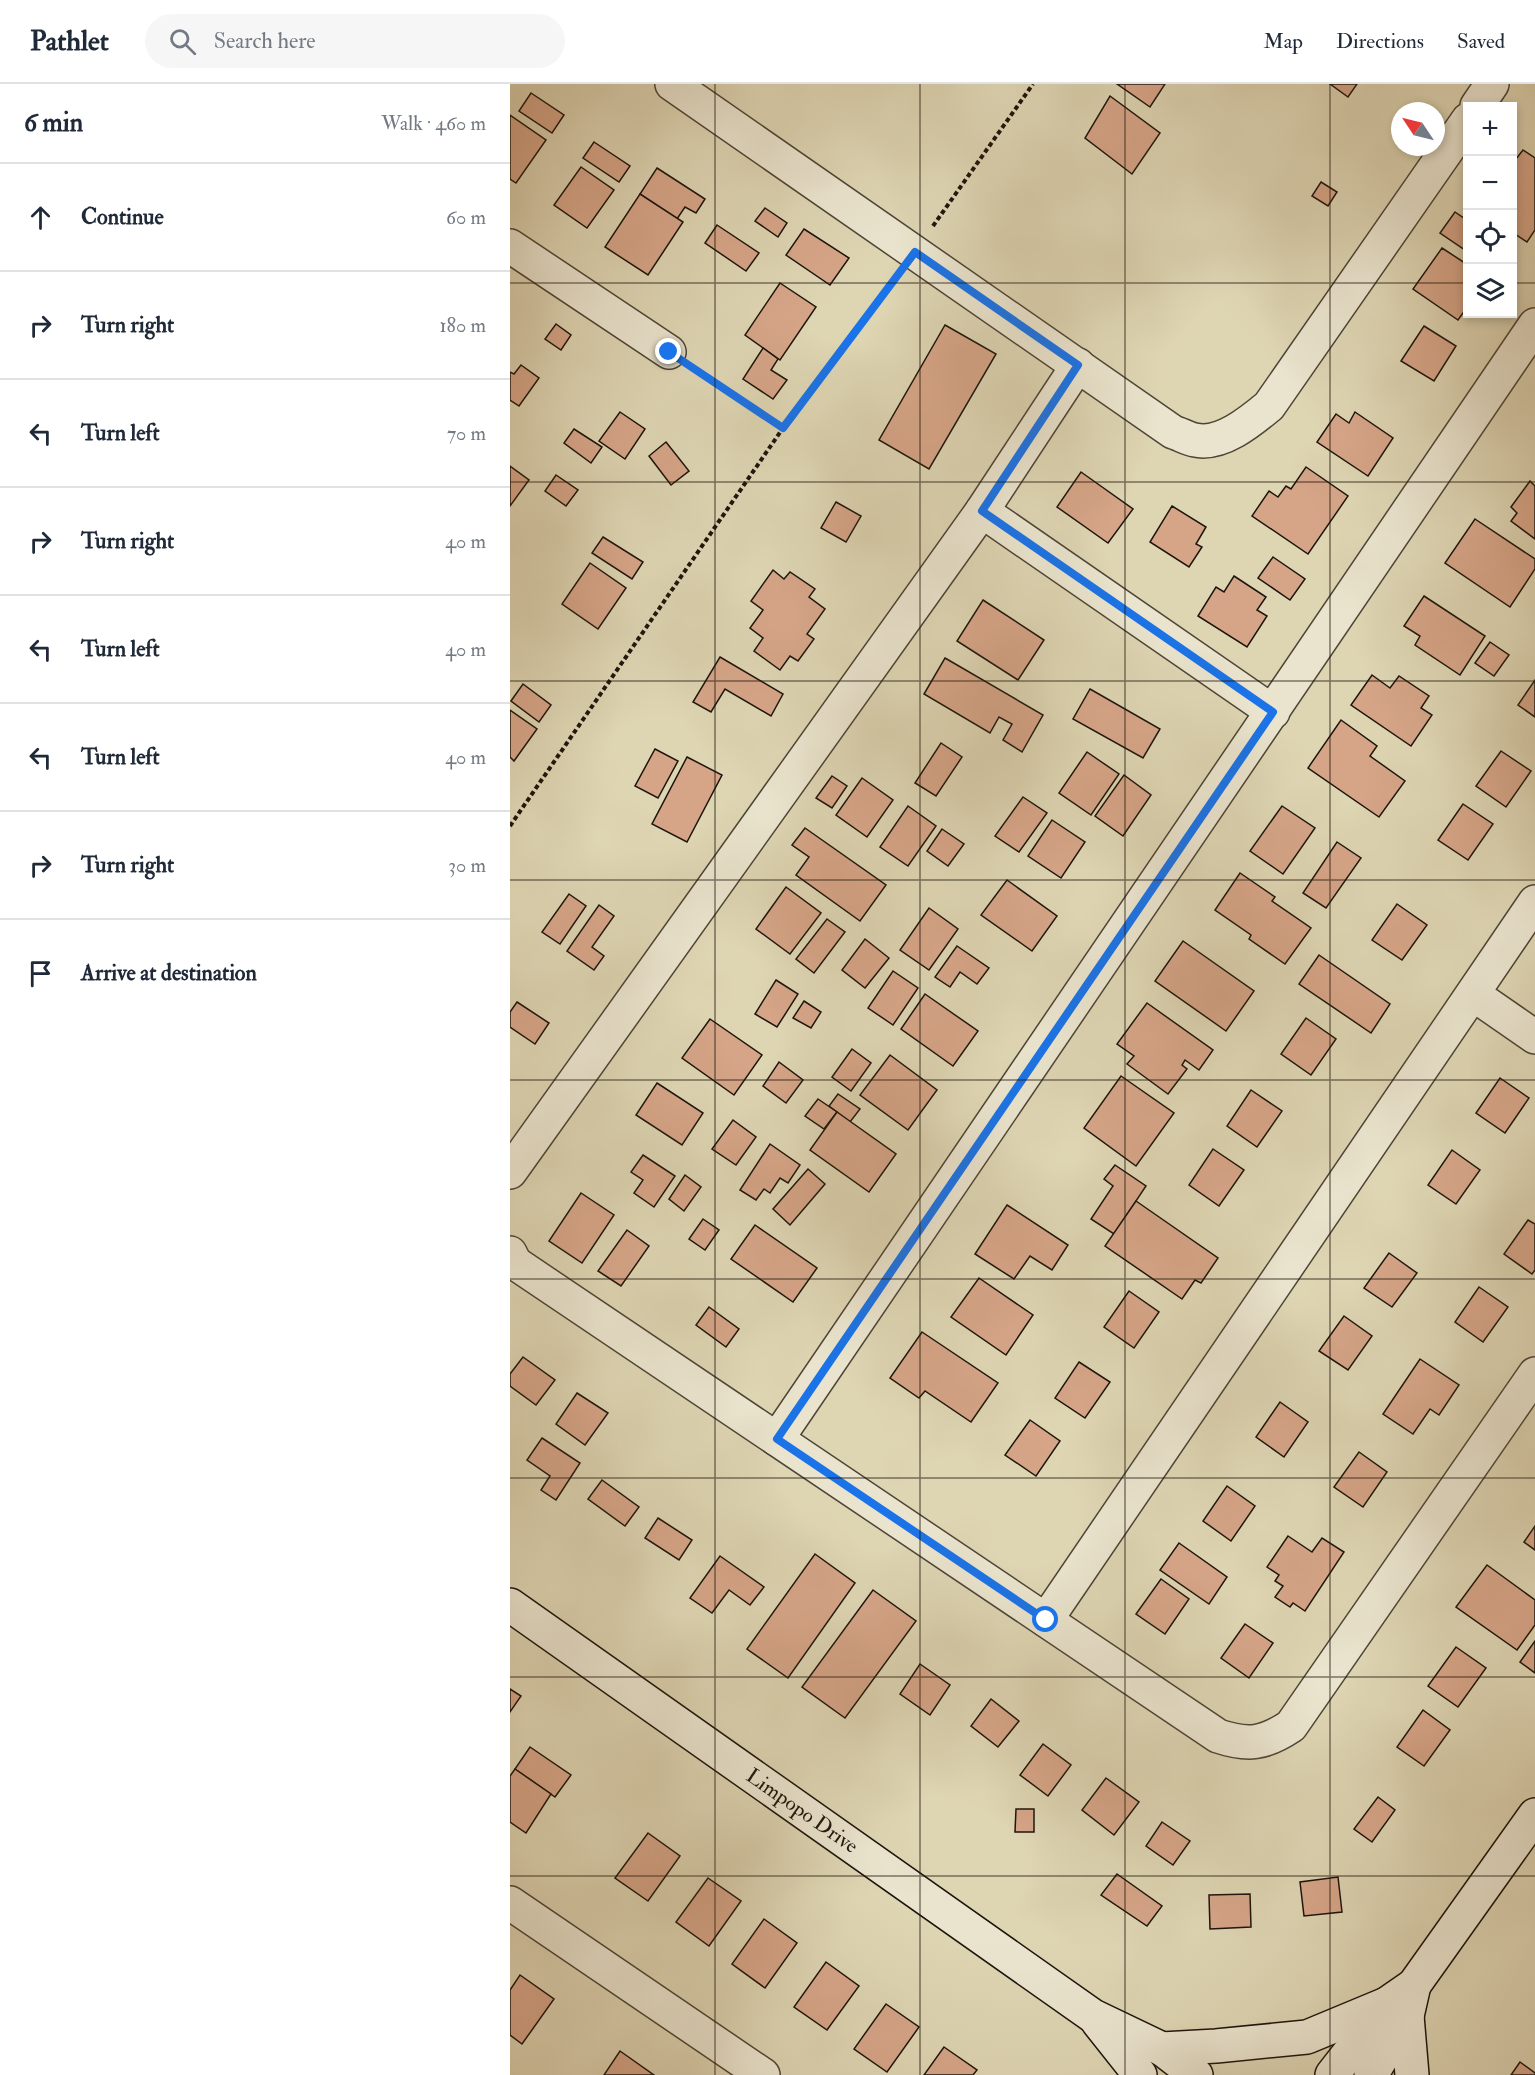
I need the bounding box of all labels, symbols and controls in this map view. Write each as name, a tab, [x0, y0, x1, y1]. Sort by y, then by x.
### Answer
search box	[145, 14, 565, 68]
text: Pathlet	[30, 24, 109, 59]
icon: search	[166, 25, 199, 58]
text: Search here	[214, 27, 316, 55]
text: Map	[1263, 28, 1303, 55]
text: Directions	[1336, 28, 1424, 55]
text: Saved	[1457, 28, 1505, 55]
north arrow	[1391, 102, 1445, 156]
map controls	[1463, 102, 1517, 318]
button: +	[1463, 102, 1517, 156]
text: 6 min	[24, 107, 83, 139]
text: Walk · 460 m	[381, 111, 486, 136]
button: −	[1463, 156, 1517, 210]
icon: ahead	[24, 201, 57, 234]
text: Continue	[81, 203, 164, 231]
text: 60 m	[446, 205, 486, 230]
button: locate	[1463, 210, 1517, 264]
button: layers	[1463, 264, 1517, 318]
icon: right	[24, 309, 57, 342]
text: Turn right	[81, 311, 174, 339]
text: 180 m	[439, 313, 486, 338]
route end	[655, 338, 681, 364]
icon: left	[24, 417, 57, 450]
text: Turn left	[81, 419, 160, 447]
text: 70 m	[447, 421, 486, 446]
icon: right	[24, 525, 57, 558]
text: Turn right	[81, 527, 174, 555]
text: 40 m	[445, 529, 486, 554]
icon: left	[24, 633, 57, 666]
text: Turn left	[81, 635, 160, 663]
text: 40 m	[445, 637, 486, 662]
icon: left	[24, 741, 57, 774]
text: Turn left	[81, 743, 160, 771]
text: 40 m	[445, 745, 486, 770]
icon: right	[24, 849, 57, 882]
text: Turn right	[81, 851, 174, 879]
text: 30 m	[448, 853, 486, 878]
icon: arrive	[24, 957, 57, 990]
text: Arrive at destination	[81, 959, 257, 987]
route start	[1032, 1606, 1058, 1632]
street label: Limpopo Drive	[741, 1762, 864, 1860]

